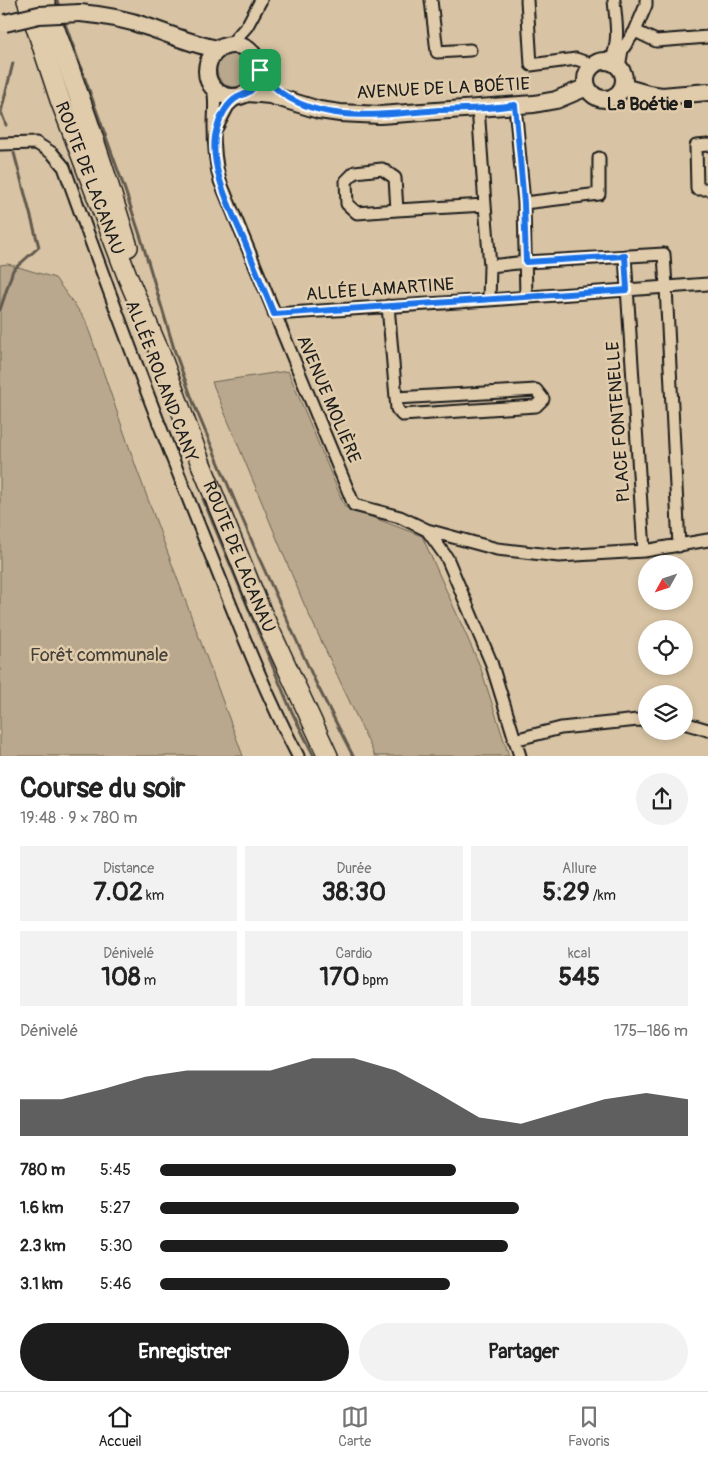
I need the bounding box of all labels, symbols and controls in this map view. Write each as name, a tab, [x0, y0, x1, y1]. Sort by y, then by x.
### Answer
pin	[239, 49, 281, 91]
icon: arrive	[246, 56, 274, 84]
street label: AVENUE DE LA BOÉTIE	[356, 72, 530, 105]
place label: La Boétie	[607, 93, 679, 116]
marker: La Boétie	[682, 98, 694, 110]
street label: ROUTE DE LACANAU	[50, 99, 129, 258]
street label: ALLÉE LAMARTINE	[305, 273, 455, 306]
street label: ALLÉE ROLAND CANY	[120, 297, 203, 466]
street label: AVENUE MOLIÈRE	[291, 332, 366, 467]
street label: PLACE FONTENELLE	[601, 341, 636, 503]
street label: ROUTE DE LACANAU	[197, 478, 280, 636]
north arrow	[638, 555, 692, 610]
map controls	[638, 555, 693, 740]
button: locate	[638, 620, 693, 675]
park label: Forêt communale	[30, 644, 168, 667]
button: layers	[638, 685, 693, 740]
text: Course du soir	[20, 771, 185, 806]
button: share	[636, 773, 688, 825]
text: 19:48 · 9 × 780 m	[20, 808, 137, 828]
text: Distance	[103, 860, 154, 877]
text: Durée	[337, 860, 371, 877]
text: Allure	[562, 860, 597, 877]
text: 7.02	[93, 877, 143, 908]
text: 38:30	[322, 877, 386, 908]
text: 5:29	[543, 877, 590, 908]
text: km	[143, 887, 164, 904]
text: /km	[590, 887, 616, 904]
text: Dénivelé	[103, 945, 154, 962]
text: Cardio	[336, 945, 372, 962]
text: kcal	[568, 945, 591, 962]
text: 108	[101, 962, 141, 993]
text: 170	[319, 962, 360, 993]
text: 545	[559, 962, 600, 993]
text: m	[141, 972, 156, 989]
text: bpm	[360, 972, 389, 989]
text: Dénivelé	[20, 1021, 78, 1041]
text: 175–186 m	[614, 1021, 688, 1041]
text: 780 m	[20, 1160, 65, 1180]
text: 5:45	[100, 1160, 131, 1180]
text: 1.6 km	[20, 1198, 63, 1218]
text: 5:27	[100, 1198, 130, 1218]
text: 2.3 km	[20, 1236, 66, 1256]
text: 5:30	[100, 1236, 133, 1256]
text: 3.1 km	[20, 1274, 63, 1294]
text: 5:46	[100, 1274, 132, 1294]
button: Enregistrer	[20, 1323, 349, 1381]
button: Partager	[359, 1323, 688, 1381]
tab: Accueil	[98, 1403, 142, 1450]
tab: Carte	[338, 1403, 371, 1450]
tab: Favoris	[568, 1403, 610, 1450]

